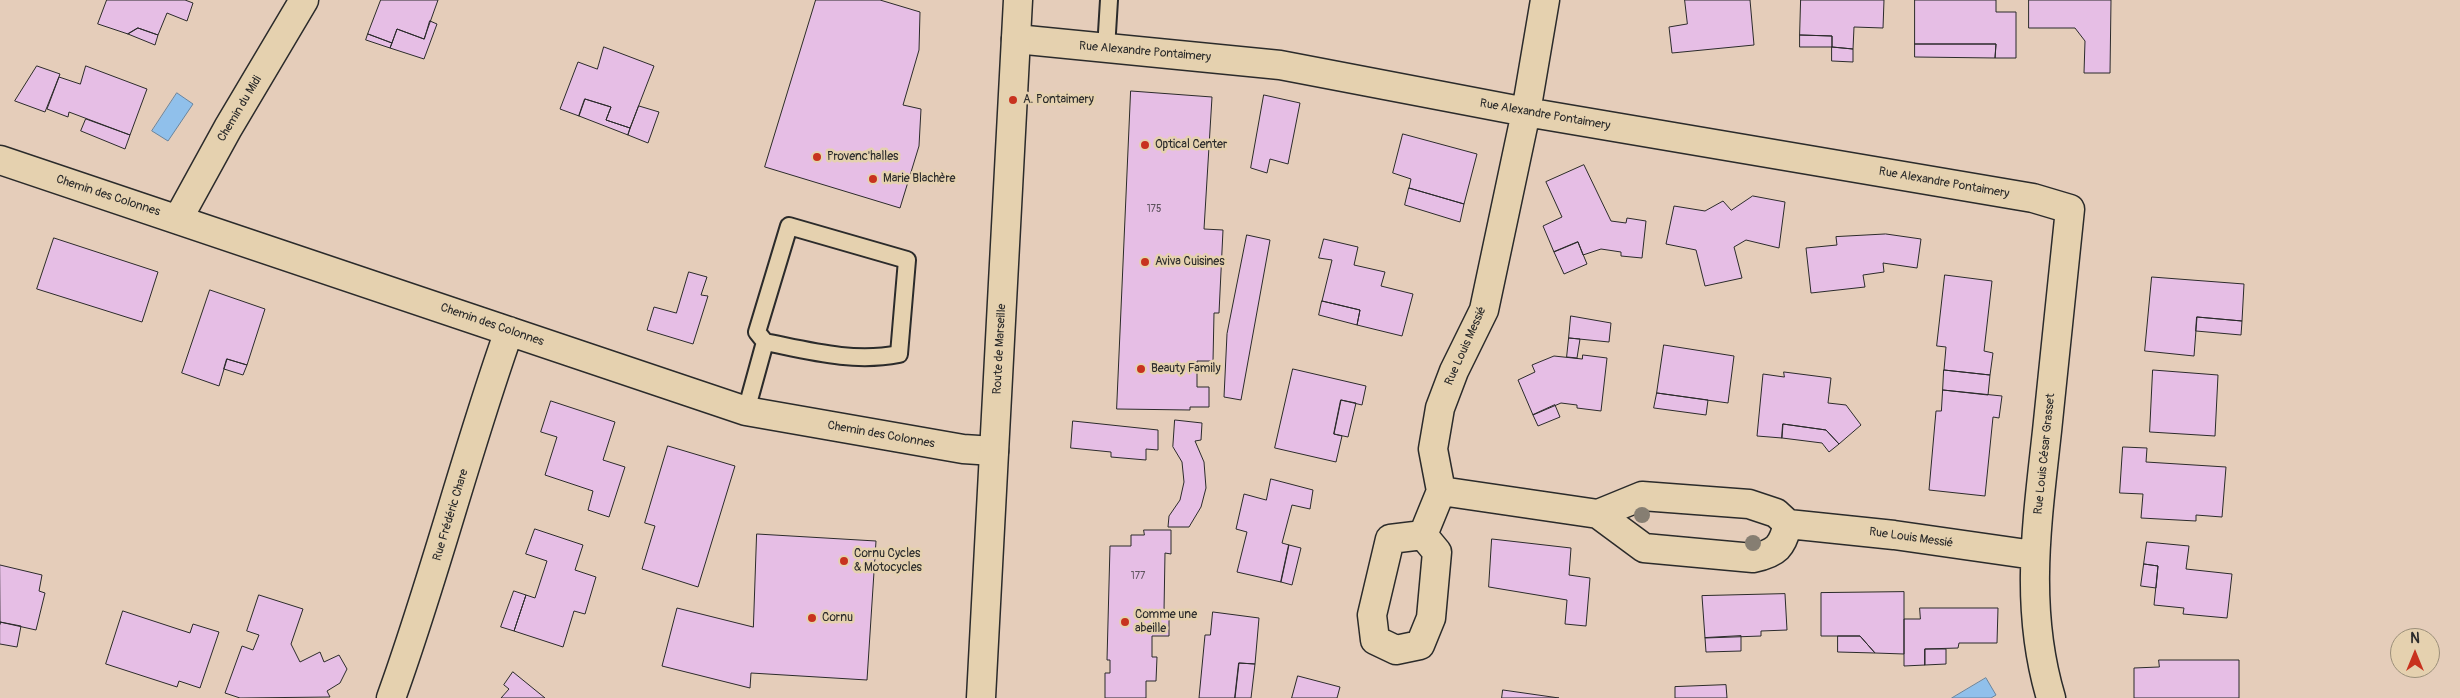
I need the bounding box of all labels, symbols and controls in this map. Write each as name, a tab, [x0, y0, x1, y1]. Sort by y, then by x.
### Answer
street label: Rue Alexandre Pontaimery	[1078, 39, 1212, 65]
street label: Chemin du Midi	[215, 73, 265, 145]
place label: A. Pontaimery	[1023, 93, 1094, 107]
marker: A. Pontaimery	[1007, 94, 1019, 106]
street label: Rue Alexandre Pontaimery	[1479, 96, 1611, 134]
place label: Optical Center	[1155, 138, 1227, 152]
marker: Optical Center	[1139, 139, 1151, 151]
place label: Provenc'halles	[827, 150, 898, 164]
marker: Provenc'halles	[811, 151, 823, 163]
street label: Rue Alexandre Pontaimery	[1878, 164, 2010, 202]
street label: Chemin des Colonnes	[54, 172, 162, 220]
place label: Marie Blachère	[883, 172, 955, 186]
marker: Marie Blachère	[867, 173, 879, 185]
house number: 175	[1147, 203, 1161, 215]
place label: Aviva Cuisines	[1155, 255, 1225, 269]
marker: Aviva Cuisines	[1139, 256, 1151, 268]
street label: Chemin des Colonnes	[438, 301, 546, 349]
street label: Route de Marseille	[990, 303, 1010, 395]
street label: Rue Louis Messié	[1442, 304, 1490, 388]
place label: Beauty Family	[1151, 362, 1221, 376]
marker: Beauty Family	[1135, 363, 1147, 375]
street label: Rue Louis César Grasset	[2031, 393, 2059, 515]
street label: Chemin des Colonnes	[826, 418, 936, 452]
street label: Rue Frédéric Chare	[430, 467, 472, 563]
street label: Rue Louis Messié	[1868, 525, 1954, 551]
place label: Cornu Cycles & Motocycles	[854, 547, 922, 575]
marker: Cornu Cycles & Motocycles	[838, 555, 850, 567]
house number: 177	[1131, 570, 1145, 582]
place label: Comme une abeille	[1135, 608, 1197, 636]
place label: Cornu	[822, 611, 853, 625]
marker: Cornu	[806, 612, 818, 624]
marker: Comme une abeille	[1119, 616, 1131, 628]
north arrow	[2390, 628, 2440, 678]
text: N	[2410, 630, 2420, 647]

